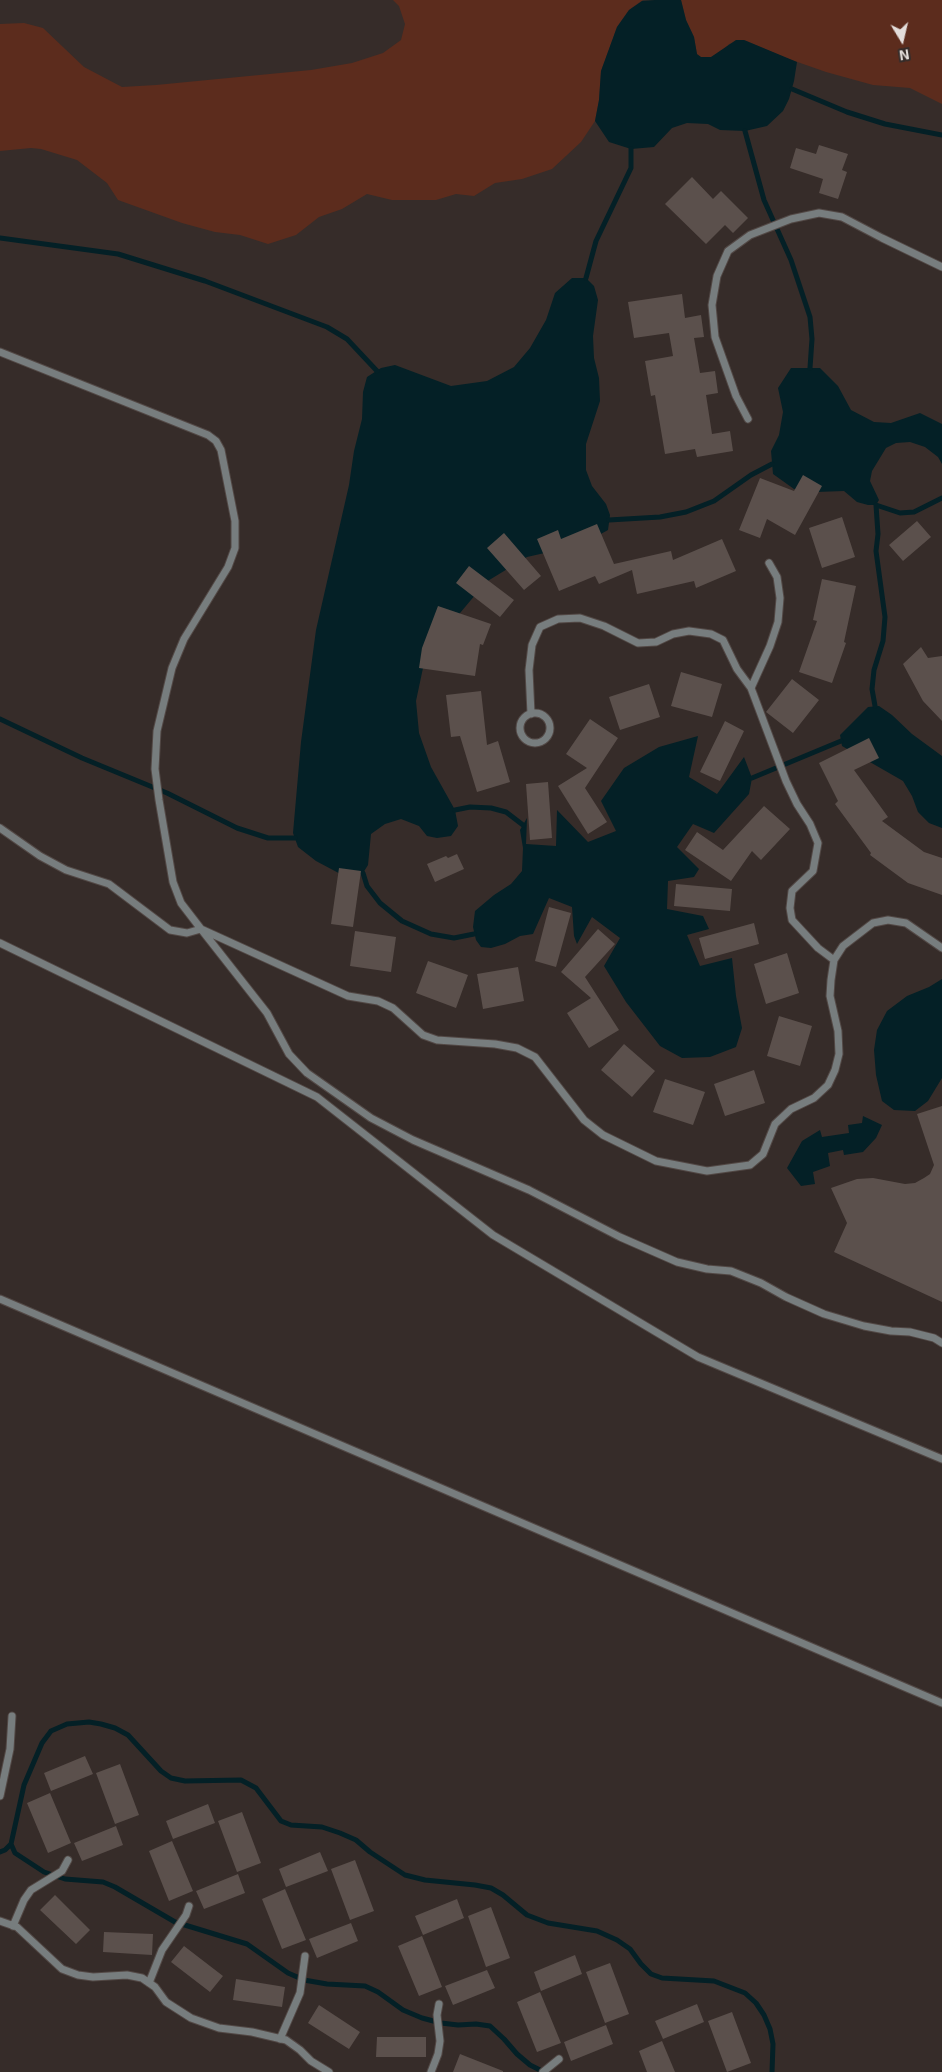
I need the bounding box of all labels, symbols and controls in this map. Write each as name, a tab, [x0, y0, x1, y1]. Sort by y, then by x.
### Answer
north arrow	[877, 15, 927, 65]
text: N	[898, 46, 911, 64]

